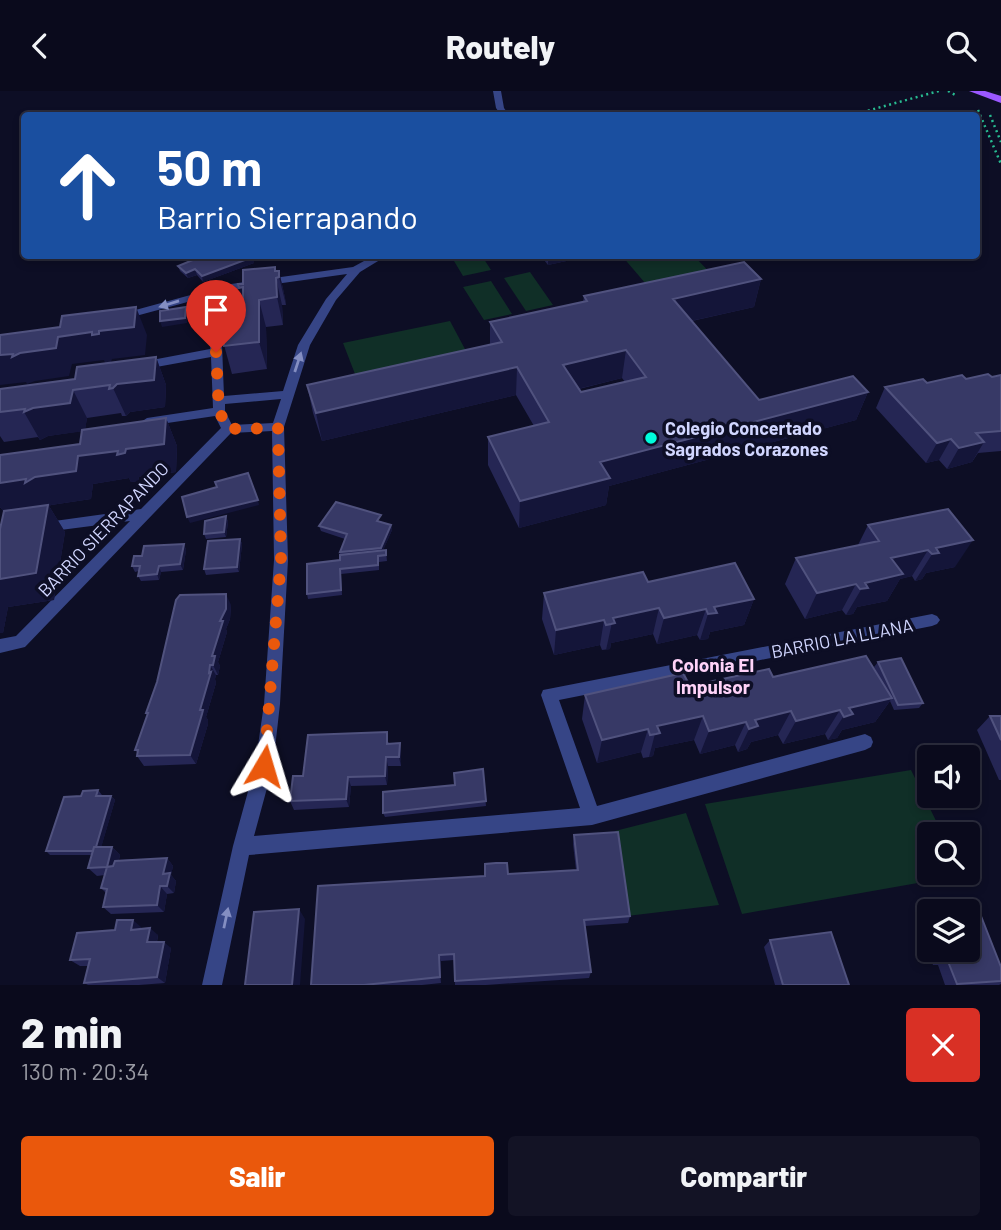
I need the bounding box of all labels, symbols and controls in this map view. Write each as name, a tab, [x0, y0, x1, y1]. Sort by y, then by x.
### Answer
icon: back	[21, 27, 59, 65]
text: Routely	[446, 27, 555, 65]
icon: search	[942, 27, 980, 65]
text: 50 m	[157, 137, 262, 196]
icon: ahead	[42, 140, 133, 231]
text: Barrio Sierrapando	[157, 197, 418, 235]
pin	[186, 280, 246, 352]
icon: arrive	[197, 291, 235, 329]
one-way arrow	[158, 299, 179, 309]
one-way arrow	[294, 352, 304, 373]
place label: Colegio Concertado Sagrados Corazones	[665, 417, 828, 460]
marker: Colegio Concertado Sagrados Corazones	[643, 430, 659, 446]
street label: BARRIO SIERRAPANDO	[33, 457, 173, 601]
street label: BARRIO LA LLANA	[769, 613, 915, 663]
district label: Colonia El Impulsor	[672, 653, 754, 698]
position arrow	[227, 729, 301, 803]
map controls	[917, 745, 980, 962]
button: sound	[917, 745, 980, 808]
button: search	[917, 822, 980, 885]
button: layers	[917, 899, 980, 962]
one-way arrow	[221, 907, 232, 929]
text: 2 min	[21, 1006, 122, 1056]
button: close	[906, 1008, 980, 1082]
text: 130 m · 20:34	[21, 1057, 149, 1085]
button: Salir	[21, 1136, 494, 1216]
button: Compartir	[508, 1136, 980, 1216]

